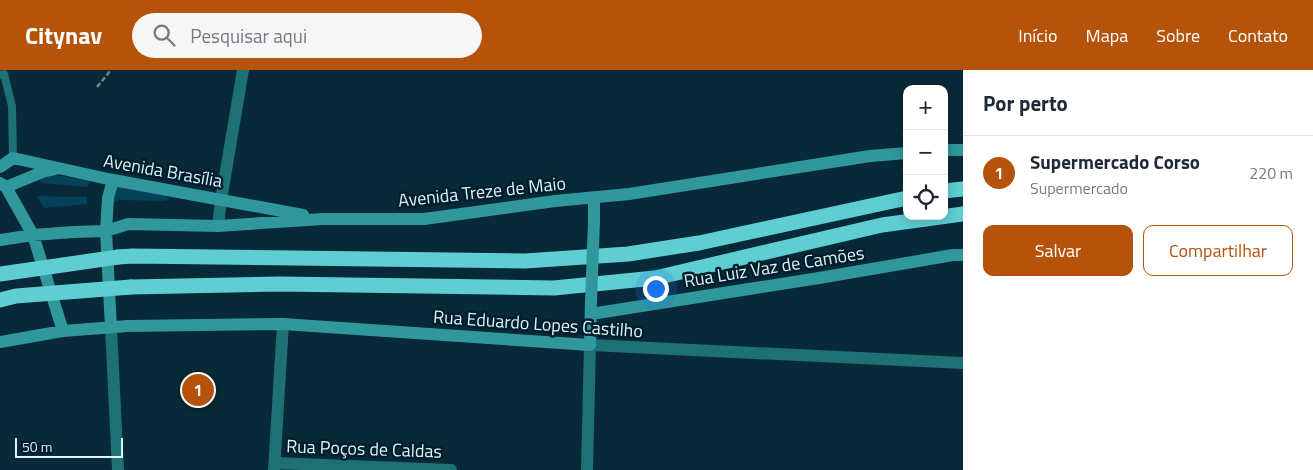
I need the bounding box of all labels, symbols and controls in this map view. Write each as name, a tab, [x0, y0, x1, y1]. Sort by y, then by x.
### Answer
search box	[132, 13, 482, 58]
text: Citynav	[25, 17, 102, 53]
icon: search	[150, 21, 178, 49]
text: Pesquisar aqui	[190, 21, 307, 50]
text: Início	[1018, 22, 1058, 49]
text: Mapa	[1086, 22, 1128, 49]
text: Sobre	[1156, 22, 1200, 49]
text: Contato	[1228, 22, 1288, 49]
map controls	[903, 85, 948, 220]
button: +	[903, 85, 948, 130]
text: Por perto	[983, 87, 1068, 119]
button: −	[903, 130, 948, 175]
street label: Avenida Brasília	[102, 147, 225, 194]
text: Supermercado Corso	[1030, 147, 1200, 176]
text: 1	[995, 161, 1003, 185]
text: 220 m	[1249, 161, 1293, 185]
street label: Avenida Treze de Maio	[397, 169, 567, 214]
button: locate	[903, 175, 948, 220]
text: Supermercado	[1030, 176, 1128, 200]
button: Salvar	[983, 225, 1133, 276]
button: Compartilhar	[1143, 225, 1293, 276]
street label: Rua Luiz Vaz de Camões	[682, 239, 866, 294]
your location	[643, 276, 669, 302]
street label: Rua Eduardo Lopes Castilho	[432, 303, 644, 344]
pin: 1	[182, 371, 214, 409]
street label: Rua Poços de Caldas	[286, 432, 442, 465]
scale bar	[15, 435, 122, 458]
text: 50 m	[22, 436, 52, 457]

